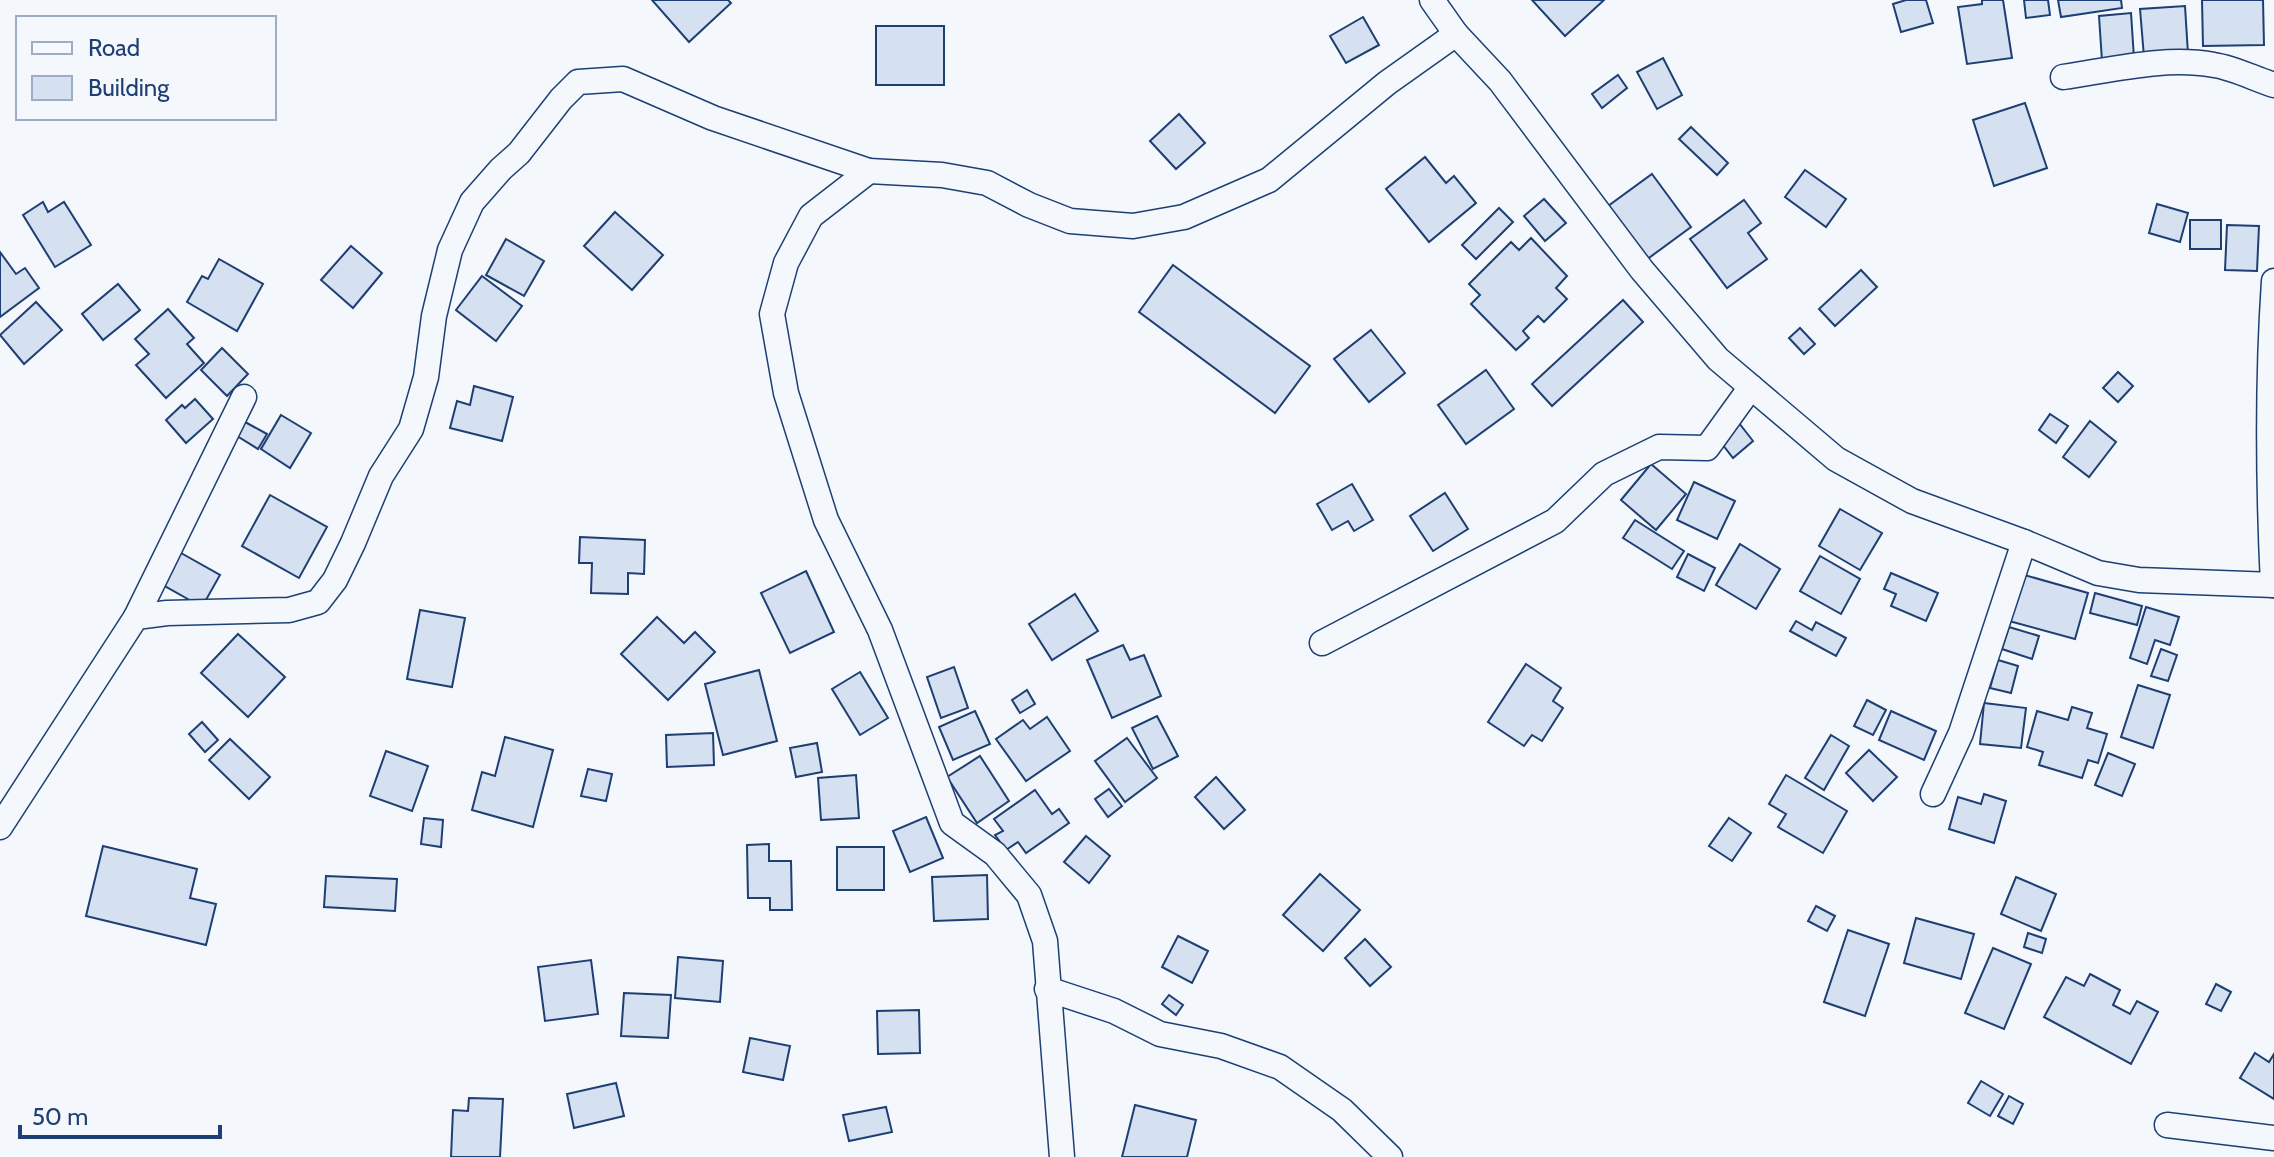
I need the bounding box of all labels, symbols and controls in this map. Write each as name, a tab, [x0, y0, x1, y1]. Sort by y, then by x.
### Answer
legend	[16, 16, 276, 120]
text: Road	[88, 33, 140, 62]
text: Building	[88, 73, 170, 102]
scale bar	[20, 1089, 220, 1139]
text: 50 m	[32, 1102, 88, 1131]

